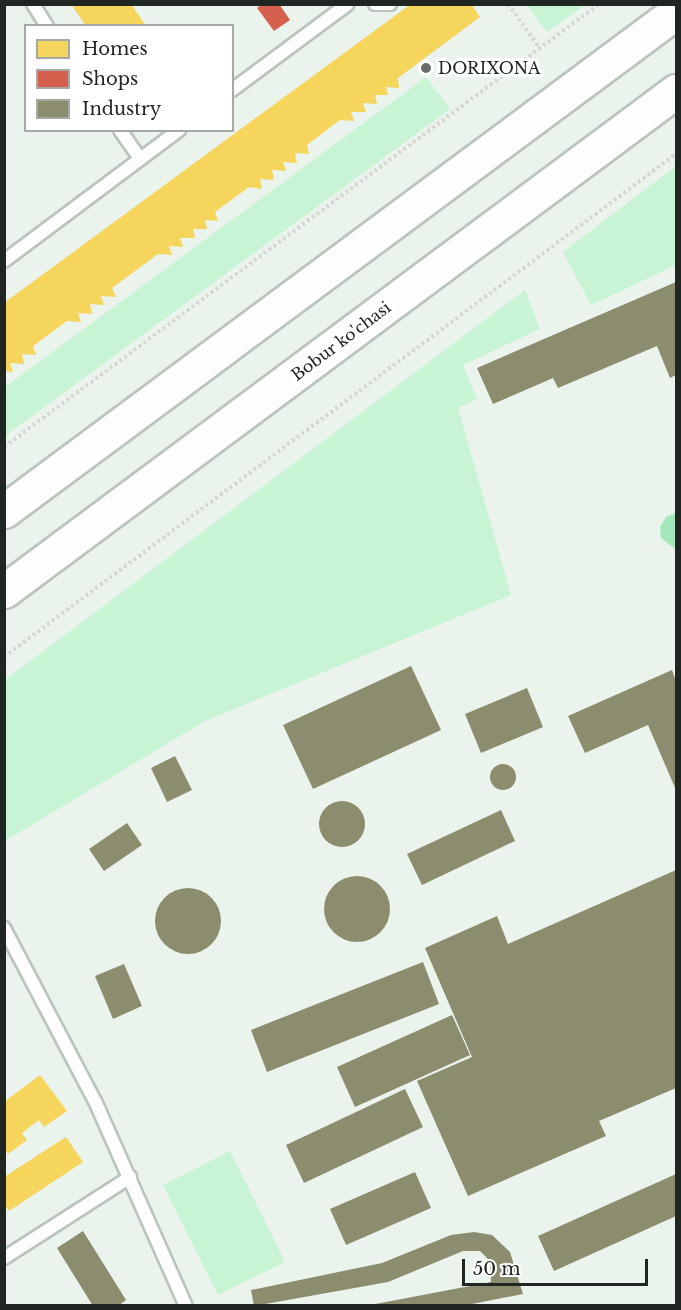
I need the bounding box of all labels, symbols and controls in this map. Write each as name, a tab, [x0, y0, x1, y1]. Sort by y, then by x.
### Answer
legend	[24, 24, 234, 132]
text: Homes	[82, 38, 148, 60]
place label: DORIXONA	[438, 58, 540, 78]
marker: DORIXONA	[419, 61, 433, 75]
text: Shops	[82, 68, 138, 90]
text: Industry	[82, 98, 161, 120]
street label: Bobur ko'chasi	[287, 297, 395, 385]
scale bar	[465, 1247, 651, 1285]
text: 50 m	[473, 1258, 521, 1280]

